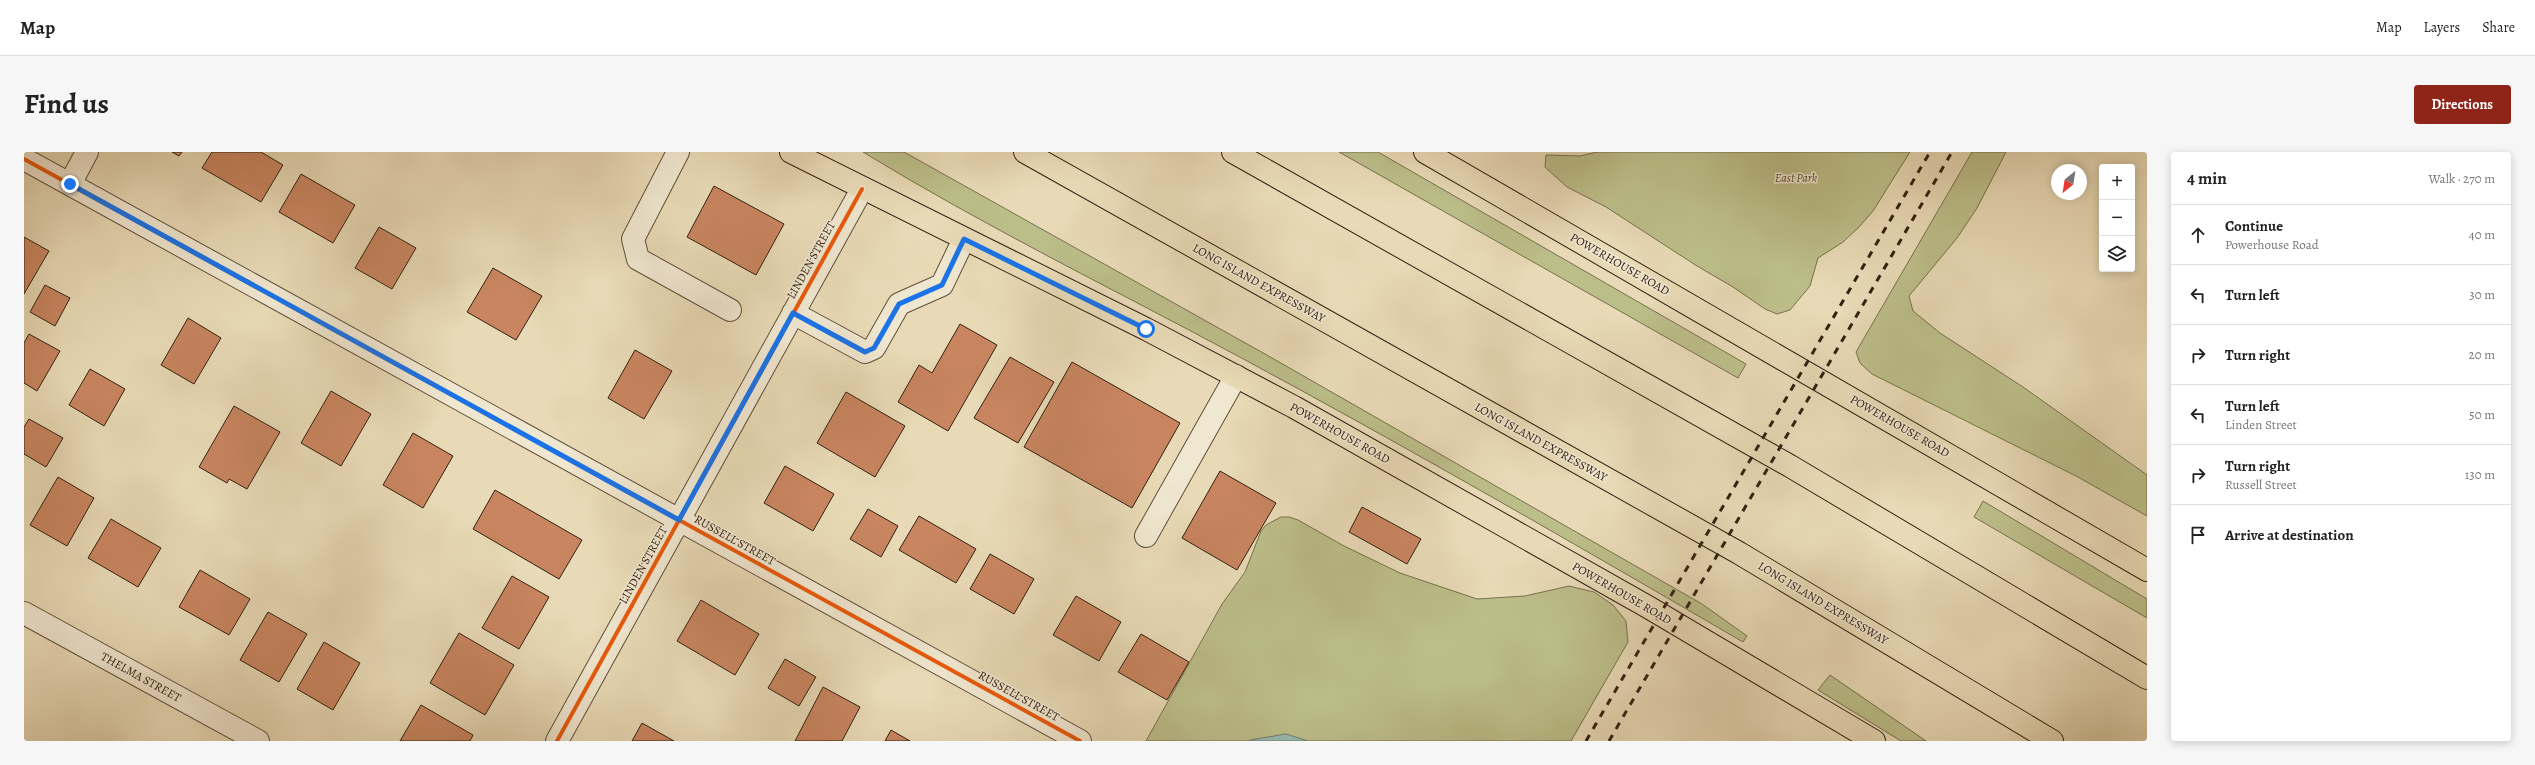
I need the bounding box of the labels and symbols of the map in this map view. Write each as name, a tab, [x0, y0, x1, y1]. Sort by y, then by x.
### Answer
north arrow	[2051, 164, 2087, 200]
park label: East Park	[1775, 170, 1818, 186]
route end	[61, 175, 79, 193]
street label: LINDEN STREET	[783, 218, 839, 302]
street label: POWERHOUSE ROAD	[1567, 229, 1673, 299]
street label: LONG ISLAND EXPRESSWAY	[1190, 240, 1329, 326]
route start	[1137, 320, 1155, 338]
street label: POWERHOUSE ROAD	[1847, 391, 1953, 461]
street label: POWERHOUSE ROAD	[1287, 399, 1393, 467]
street label: LONG ISLAND EXPRESSWAY	[1472, 399, 1611, 485]
street label: RUSSELL STREET	[692, 511, 779, 569]
street label: LINDEN STREET	[615, 523, 671, 607]
street label: POWERHOUSE ROAD	[1569, 558, 1675, 628]
street label: LONG ISLAND EXPRESSWAY	[1755, 558, 1892, 649]
street label: THELMA STREET	[98, 648, 184, 706]
street label: RUSSELL STREET	[976, 667, 1063, 725]

